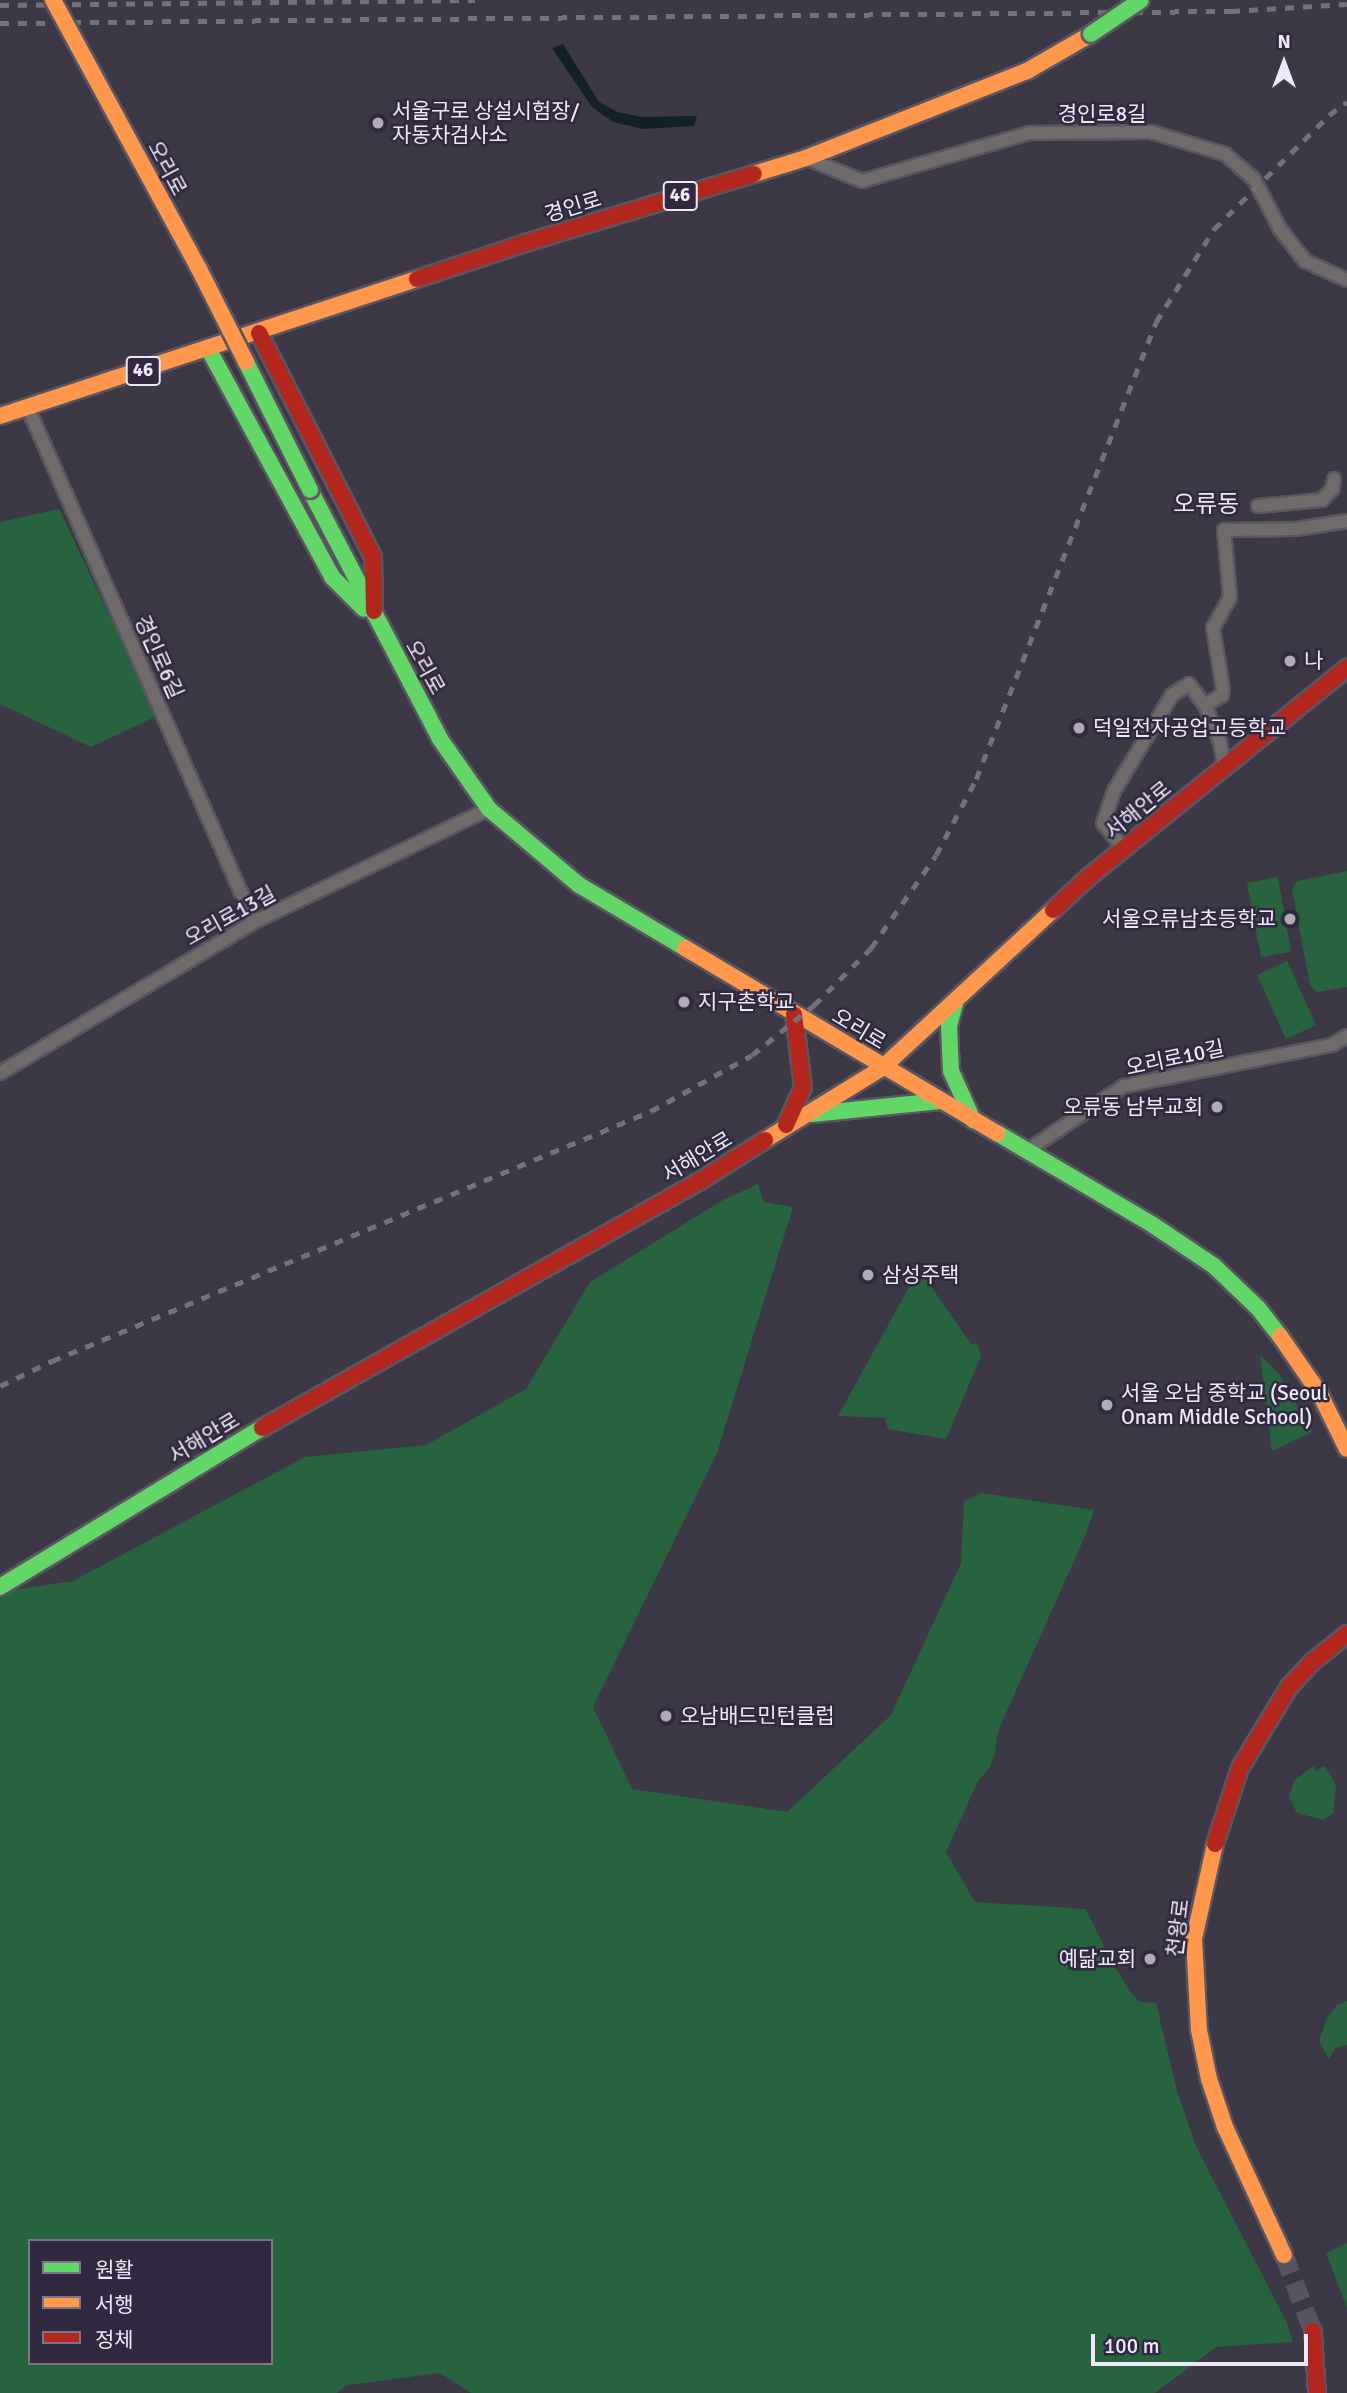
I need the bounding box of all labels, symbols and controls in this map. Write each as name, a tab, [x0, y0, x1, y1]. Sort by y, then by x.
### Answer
north arrow	[1249, 28, 1319, 98]
text: N	[1277, 30, 1291, 54]
place label: 서울구로 상설시험장/ 자동차검사소	[392, 98, 579, 148]
street label: 경인로8길	[1058, 101, 1146, 127]
marker: 서울구로 상설시험장/ 자동차검사소	[370, 115, 386, 131]
street label: 오리로	[142, 136, 192, 200]
road number: 46	[662, 180, 698, 212]
street label: 경인로	[542, 186, 604, 228]
road number: 46	[125, 356, 160, 386]
district label: 오류동	[1173, 491, 1239, 519]
street label: 경인로6길	[129, 611, 189, 703]
street label: 오리로	[400, 636, 450, 698]
place label: 나	[1304, 648, 1323, 674]
marker: 나	[1282, 653, 1298, 669]
place label: 덕일전자공업고등학교	[1093, 715, 1286, 741]
marker: 덕일전자공업고등학교	[1071, 720, 1087, 736]
street label: 서해안로	[1100, 776, 1176, 844]
street label: 오리로13길	[180, 881, 280, 951]
place label: 서울오류남초등학교	[1102, 906, 1276, 932]
marker: 서울오류남초등학교	[1282, 911, 1298, 927]
place label: 지구촌학교	[698, 989, 795, 1015]
marker: 지구촌학교	[676, 994, 692, 1010]
street label: 오리로	[828, 1003, 890, 1055]
street label: 오리로10길	[1123, 1035, 1227, 1081]
place label: 오류동 남부교회	[1063, 1094, 1203, 1120]
marker: 오류동 남부교회	[1209, 1099, 1225, 1115]
street label: 서해안로	[657, 1126, 737, 1188]
place label: 삼성주택	[882, 1262, 959, 1288]
marker: 삼성주택	[860, 1267, 876, 1283]
place label: 서울 오남 중학교 (Seoul Onam Middle School)	[1121, 1380, 1328, 1430]
marker: 서울 오남 중학교 (Seoul Onam Middle School)	[1099, 1397, 1115, 1413]
street label: 서해안로	[164, 1407, 244, 1469]
place label: 오남배드민턴클럽	[680, 1703, 835, 1729]
marker: 오남배드민턴클럽	[658, 1708, 674, 1724]
street label: 천왕로	[1162, 1898, 1194, 1958]
place label: 예닮교회	[1059, 1946, 1136, 1972]
marker: 예닮교회	[1142, 1951, 1158, 1967]
legend	[28, 2239, 273, 2365]
text: 원활	[95, 2257, 134, 2283]
text: 서행	[95, 2292, 134, 2318]
scale bar	[1095, 2320, 1312, 2364]
text: 정체	[95, 2327, 134, 2353]
text: 100 m	[1104, 2333, 1159, 2359]

